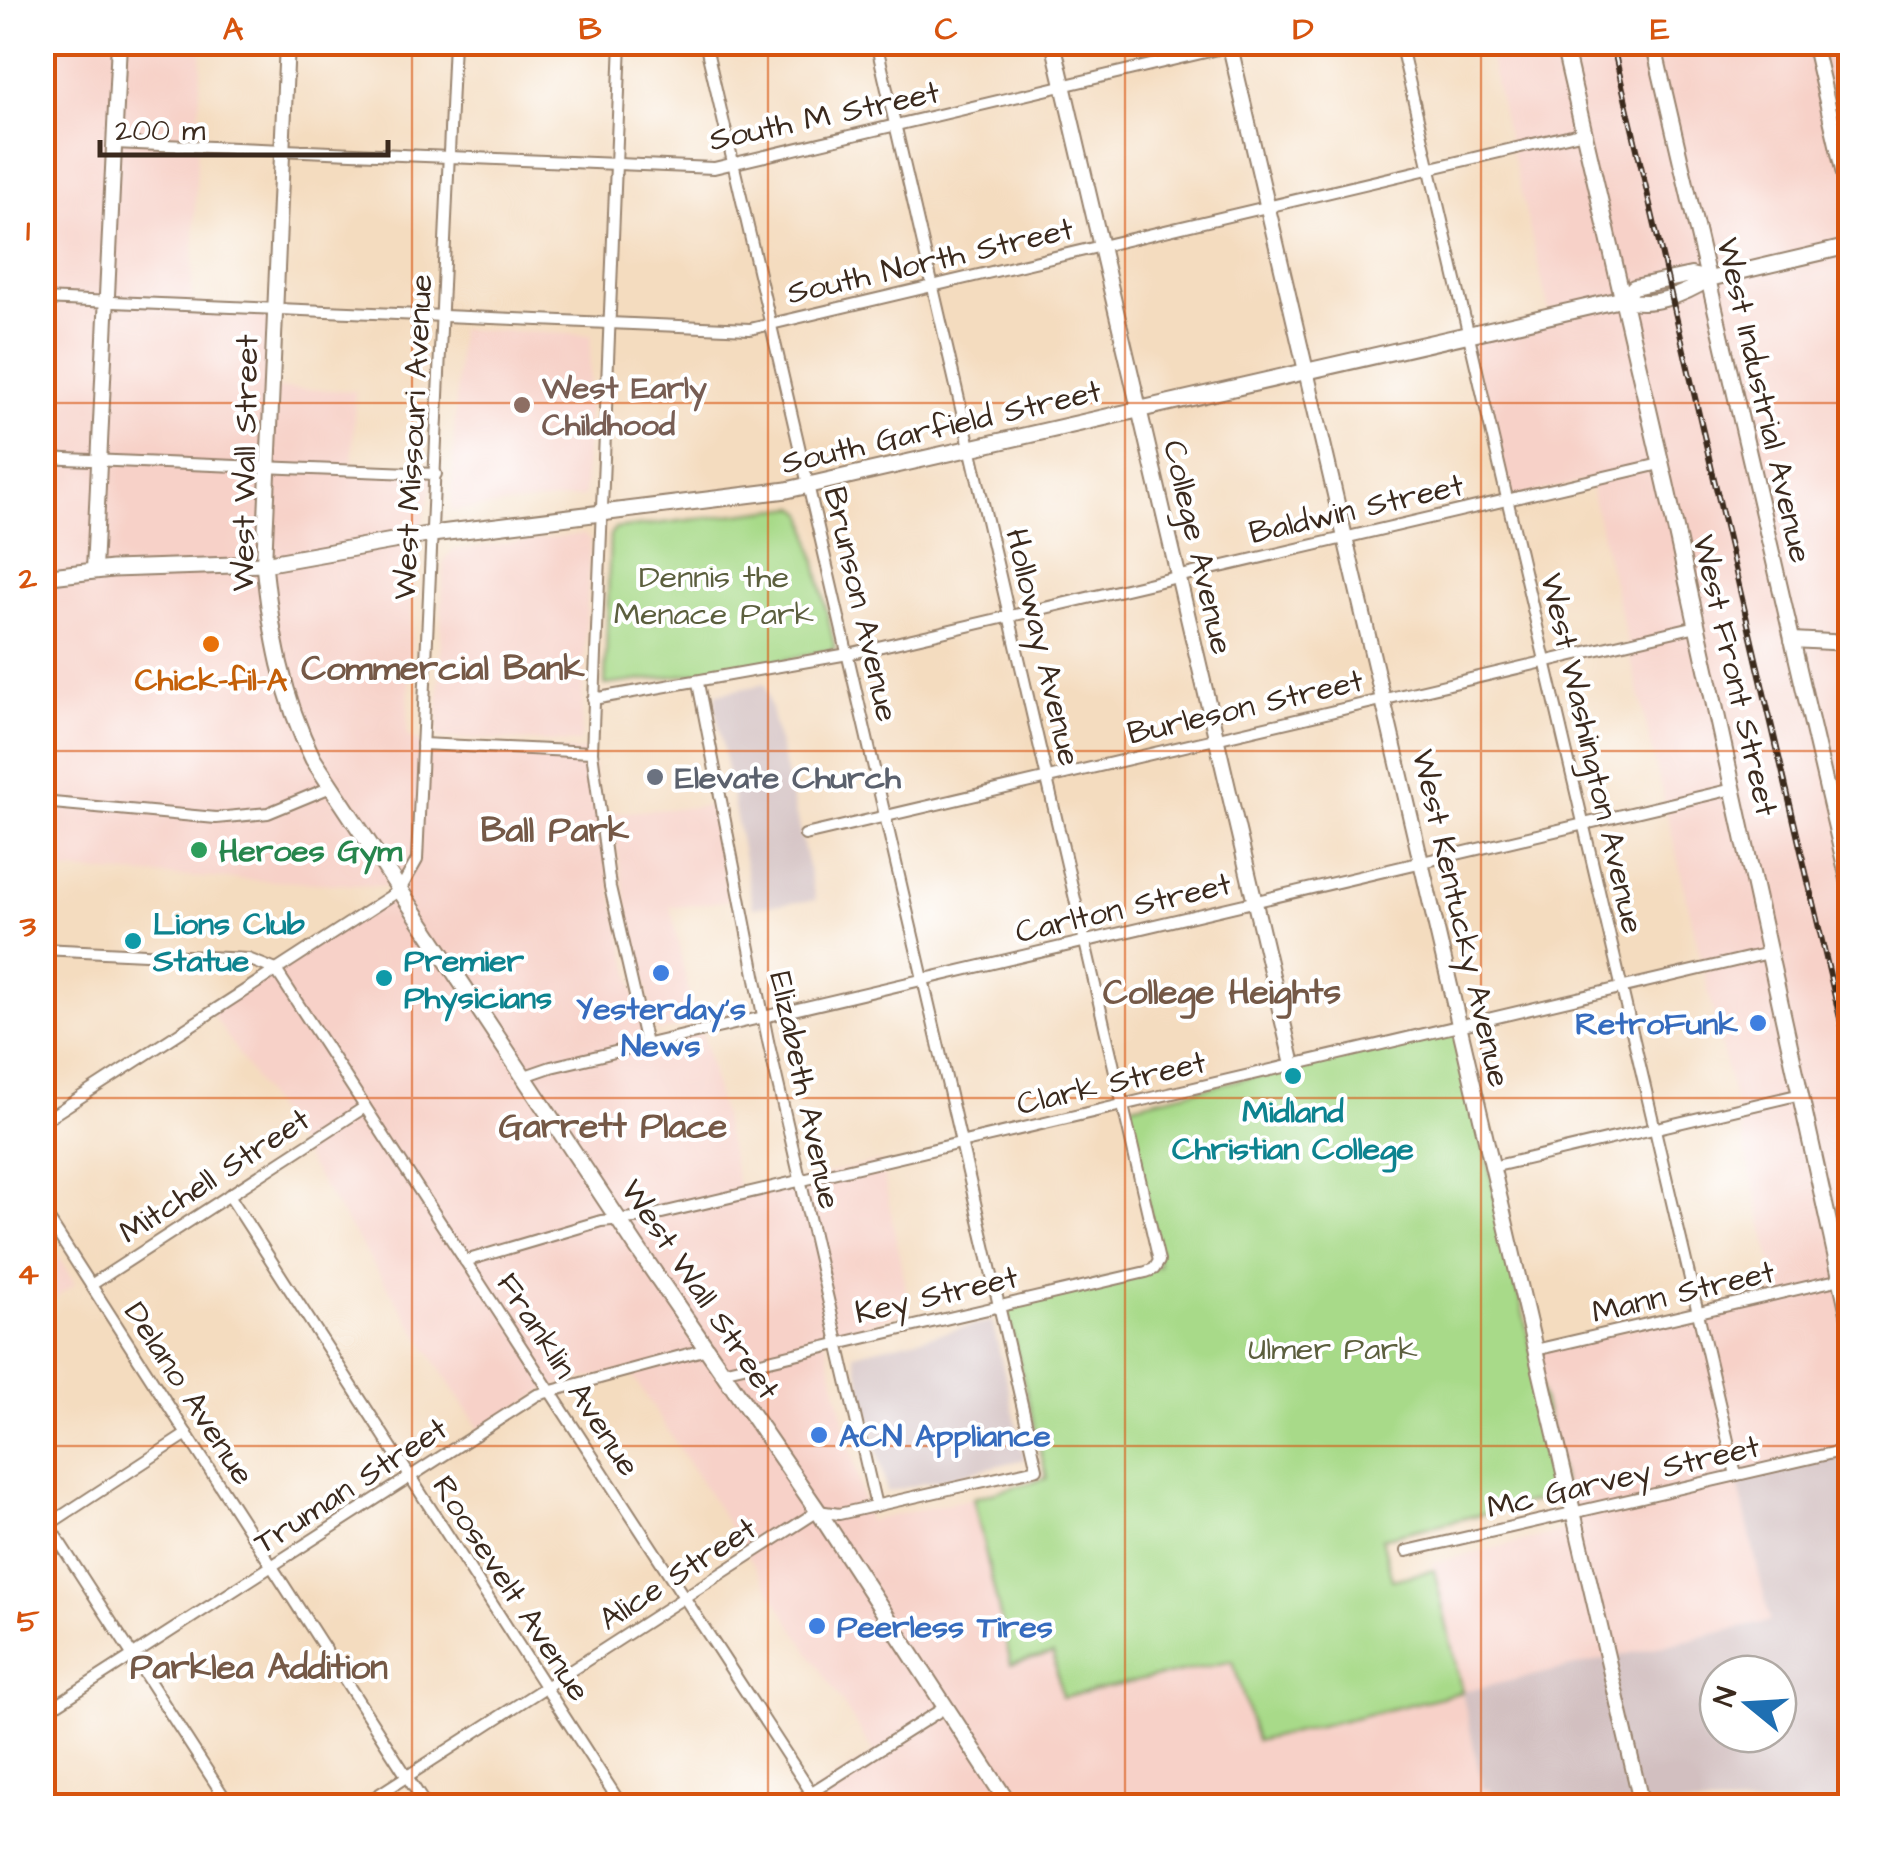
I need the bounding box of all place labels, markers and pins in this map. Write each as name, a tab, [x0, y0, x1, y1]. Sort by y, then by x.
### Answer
place label: West Early Childhood	[541, 366, 707, 448]
marker: West Early Childhood	[511, 394, 533, 416]
marker: Chick-fil-A	[200, 633, 222, 655]
place label: Chick-fil-A	[135, 658, 288, 703]
place label: Elevate Church	[675, 756, 902, 801]
marker: Elevate Church	[644, 766, 666, 788]
place label: Heroes Gym	[219, 829, 403, 875]
marker: Heroes Gym	[188, 839, 210, 861]
place label: Lions Club Statue	[152, 902, 305, 984]
marker: Lions Club Statue	[122, 930, 144, 952]
place label: Premier Physicians	[404, 939, 552, 1022]
marker: Yesterday's News	[650, 962, 672, 984]
marker: Premier Physicians	[373, 967, 395, 989]
place label: Yesterday's News	[576, 987, 746, 1069]
place label: RetroFunk	[1575, 1002, 1738, 1047]
marker: RetroFunk	[1747, 1012, 1769, 1034]
marker: Midland Christian College	[1282, 1065, 1304, 1087]
place label: Midland Christian College	[1172, 1090, 1414, 1173]
place label: ACN Appliance	[839, 1414, 1051, 1459]
marker: ACN Appliance	[808, 1424, 830, 1446]
place label: Peerless Tires	[837, 1605, 1053, 1650]
marker: Peerless Tires	[806, 1615, 828, 1637]

